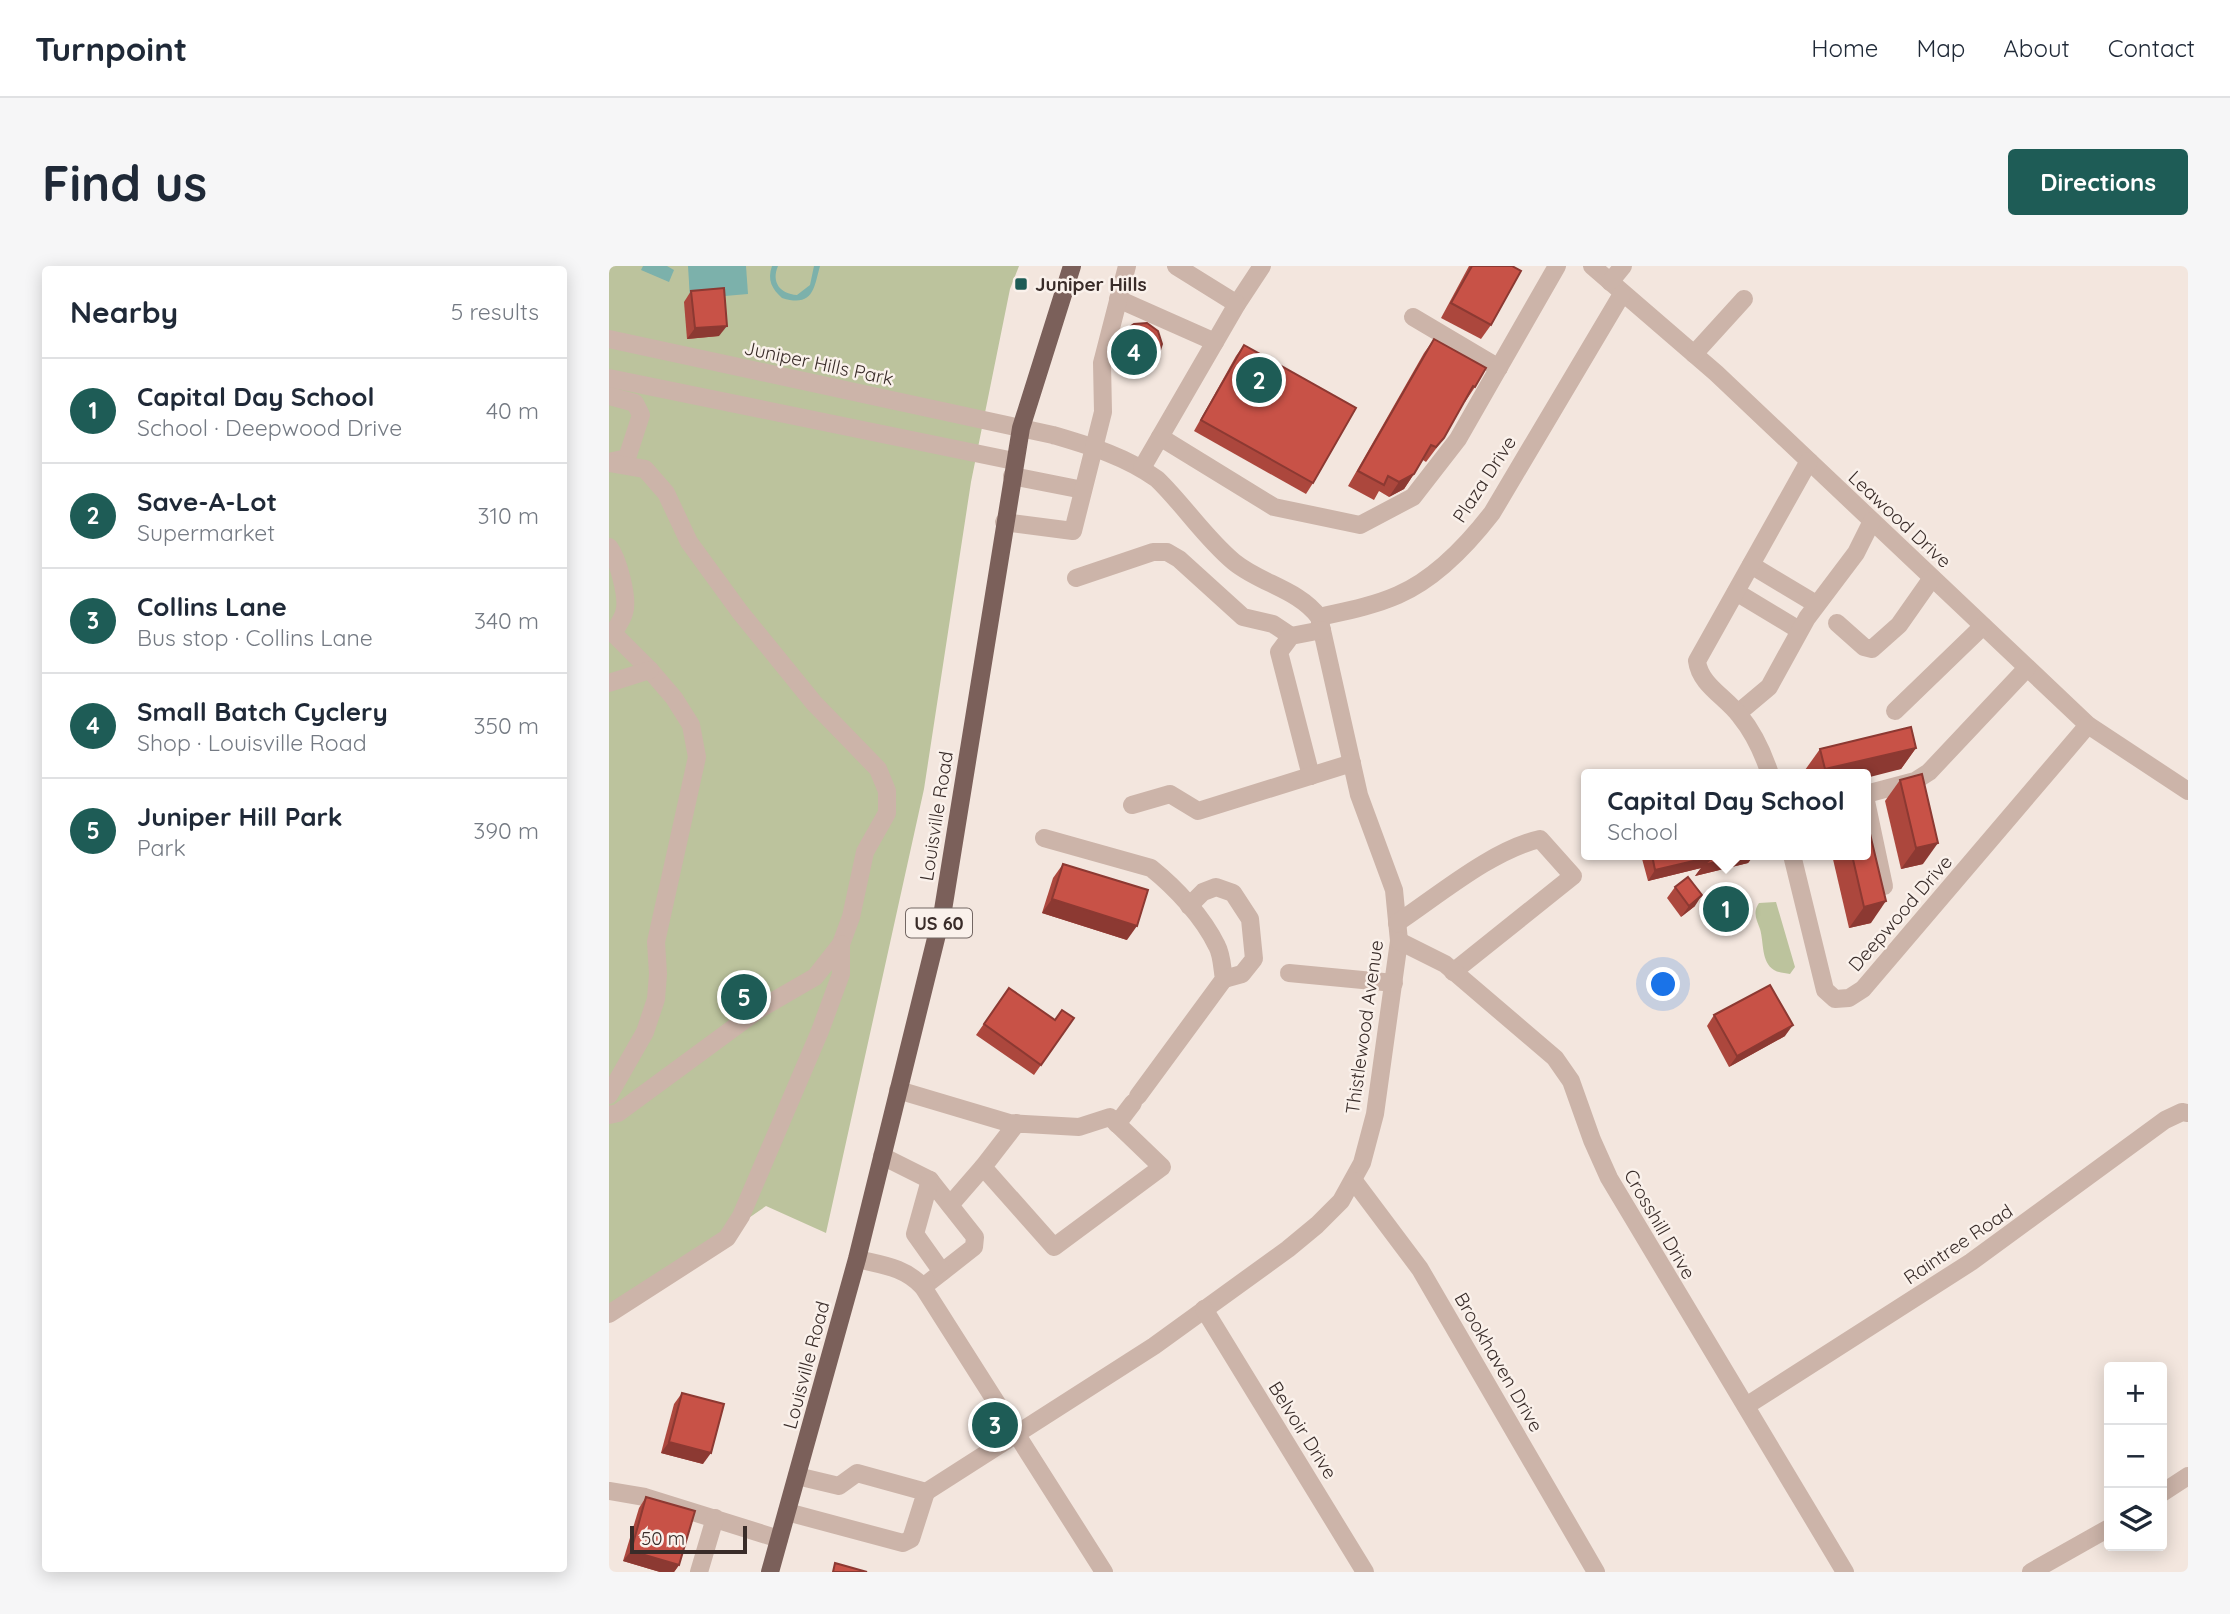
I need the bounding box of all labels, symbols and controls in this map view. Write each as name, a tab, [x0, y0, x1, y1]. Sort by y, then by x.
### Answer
text: Turnpoint	[35, 28, 187, 69]
text: Home	[1811, 33, 1878, 63]
text: Map	[1916, 33, 1965, 63]
text: About	[2003, 33, 2070, 63]
text: Contact	[2108, 33, 2195, 63]
button: Directions	[2008, 149, 2188, 215]
text: Find us	[42, 152, 207, 213]
place label: Juniper Hills	[1035, 272, 1147, 296]
marker: Juniper Hills	[1013, 276, 1029, 292]
text: Nearby	[70, 293, 178, 331]
text: 5 results	[451, 297, 539, 326]
pin: 4	[1111, 326, 1157, 378]
street label: Juniper Hills Park	[742, 335, 896, 391]
pin: 2	[1236, 354, 1282, 406]
text: Capital Day School	[137, 380, 375, 413]
text: 1	[89, 396, 97, 425]
text: 40 m	[486, 396, 539, 425]
text: School · Deepwood Drive	[137, 413, 402, 442]
street label: Plaza Drive	[1447, 431, 1521, 527]
street label: Leawood Drive	[1844, 465, 1956, 573]
text: Save-A-Lot	[137, 485, 277, 518]
text: 2	[86, 501, 100, 530]
text: 310 m	[477, 501, 539, 530]
text: Supermarket	[137, 518, 275, 547]
text: Collins Lane	[137, 590, 287, 623]
text: 3	[87, 606, 99, 635]
text: 340 m	[474, 606, 539, 635]
text: Bus stop · Collins Lane	[137, 623, 373, 652]
text: Small Batch Cyclery	[137, 695, 388, 728]
text: 4	[86, 711, 100, 740]
text: 350 m	[473, 711, 539, 740]
text: Shop · Louisville Road	[137, 728, 367, 757]
street label: Louisville Road	[914, 749, 958, 883]
popup	[1581, 769, 1871, 860]
text: Capital Day School	[1607, 784, 1845, 817]
text: Juniper Hill Park	[137, 800, 343, 833]
text: 5	[86, 816, 100, 845]
text: 390 m	[473, 816, 539, 845]
text: School	[1607, 817, 1678, 846]
text: Park	[137, 833, 186, 862]
street label: Deepwood Drive	[1843, 850, 1957, 976]
pin: 1	[1703, 883, 1749, 935]
road number: US 60	[906, 908, 972, 938]
street label: Thistlewood Avenue	[1340, 938, 1388, 1116]
your location	[1646, 967, 1680, 1001]
pin: 5	[721, 971, 767, 1023]
street label: Crosshill Drive	[1619, 1165, 1701, 1283]
street label: Raintree Road	[1899, 1199, 2017, 1289]
street label: Brookhaven Drive	[1449, 1288, 1549, 1436]
street label: Louisville Road	[777, 1299, 835, 1431]
map controls	[2104, 1362, 2167, 1551]
button: +	[2104, 1362, 2167, 1425]
street label: Belvoir Drive	[1263, 1377, 1343, 1483]
pin: 3	[972, 1399, 1018, 1451]
button: −	[2104, 1425, 2167, 1488]
button: layers	[2104, 1488, 2167, 1551]
scale bar	[630, 1523, 747, 1555]
text: 50 m	[641, 1526, 685, 1550]

